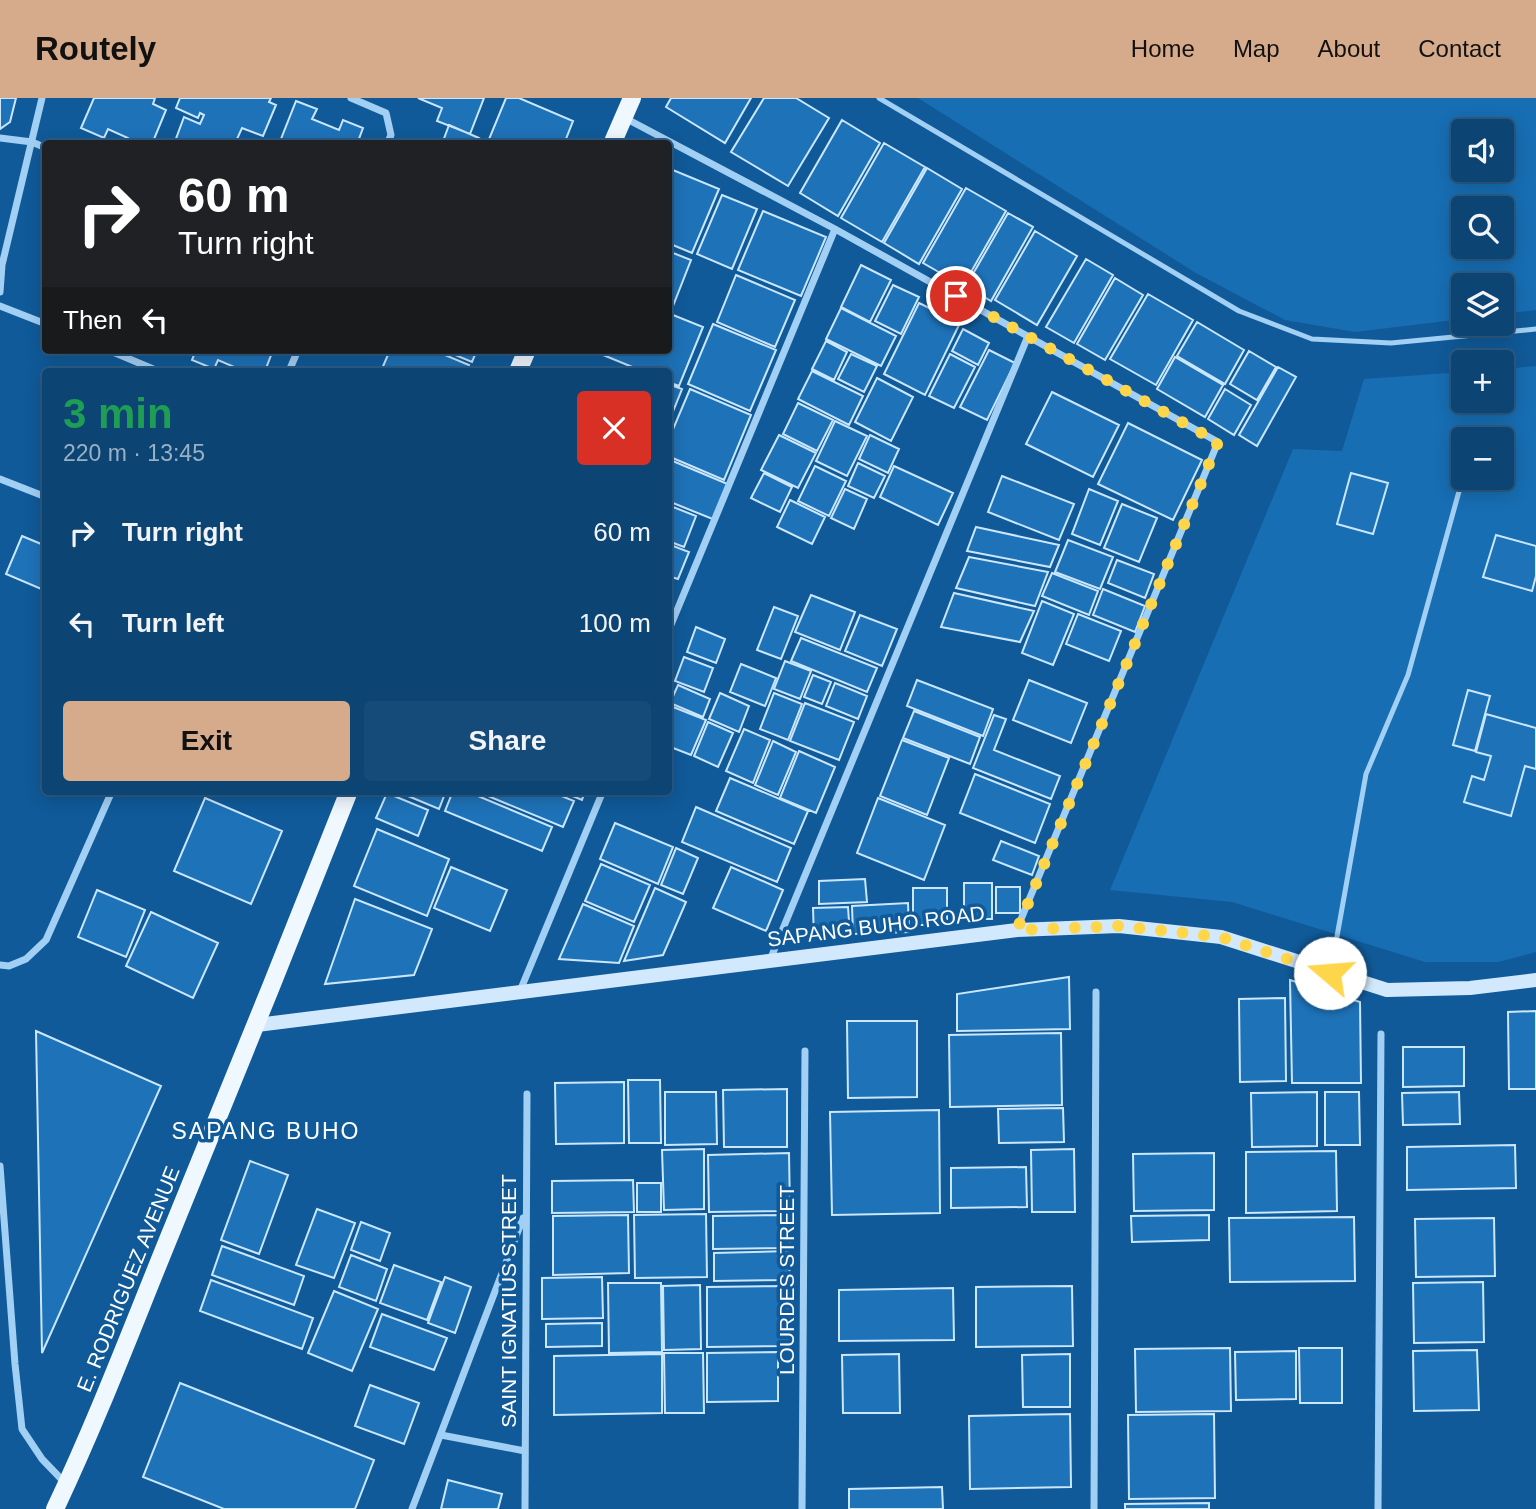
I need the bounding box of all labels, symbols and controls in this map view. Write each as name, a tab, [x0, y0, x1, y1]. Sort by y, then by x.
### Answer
text: Routely	[35, 30, 156, 67]
text: Home	[1131, 35, 1195, 62]
text: Map	[1233, 35, 1280, 62]
text: About	[1318, 35, 1380, 62]
text: Contact	[1418, 35, 1501, 62]
map controls	[1451, 119, 1514, 490]
button: sound	[1451, 119, 1514, 182]
icon: right	[63, 168, 154, 259]
text: 60 m	[178, 168, 290, 222]
button: search	[1451, 196, 1514, 259]
text: Turn right	[178, 225, 314, 261]
pin	[926, 266, 986, 326]
button: layers	[1451, 273, 1514, 336]
icon: arrive	[937, 277, 975, 315]
icon: left	[136, 301, 174, 339]
text: Then	[63, 305, 122, 335]
button: +	[1451, 350, 1514, 413]
text: 3 min	[63, 390, 173, 437]
button: close	[577, 391, 651, 465]
button: −	[1451, 427, 1514, 490]
text: 220 m · 13:45	[63, 440, 205, 466]
icon: right	[63, 514, 101, 552]
text: Turn right	[122, 517, 243, 547]
text: 60 m	[593, 517, 651, 547]
icon: left	[63, 605, 101, 643]
text: Turn left	[122, 608, 224, 638]
text: 100 m	[579, 608, 651, 638]
button: Exit	[63, 701, 350, 781]
button: Share	[364, 701, 651, 781]
street label: SAPANG BUHO ROAD	[766, 901, 986, 951]
position arrow	[1293, 936, 1367, 1010]
district label: SAPANG BUHO	[172, 1118, 361, 1144]
street label: E. RODRIGUEZ AVENUE	[72, 1163, 184, 1395]
street label: SAINT IGNATIUS STREET	[497, 1174, 520, 1428]
street label: LOURDES STREET	[775, 1185, 798, 1375]

